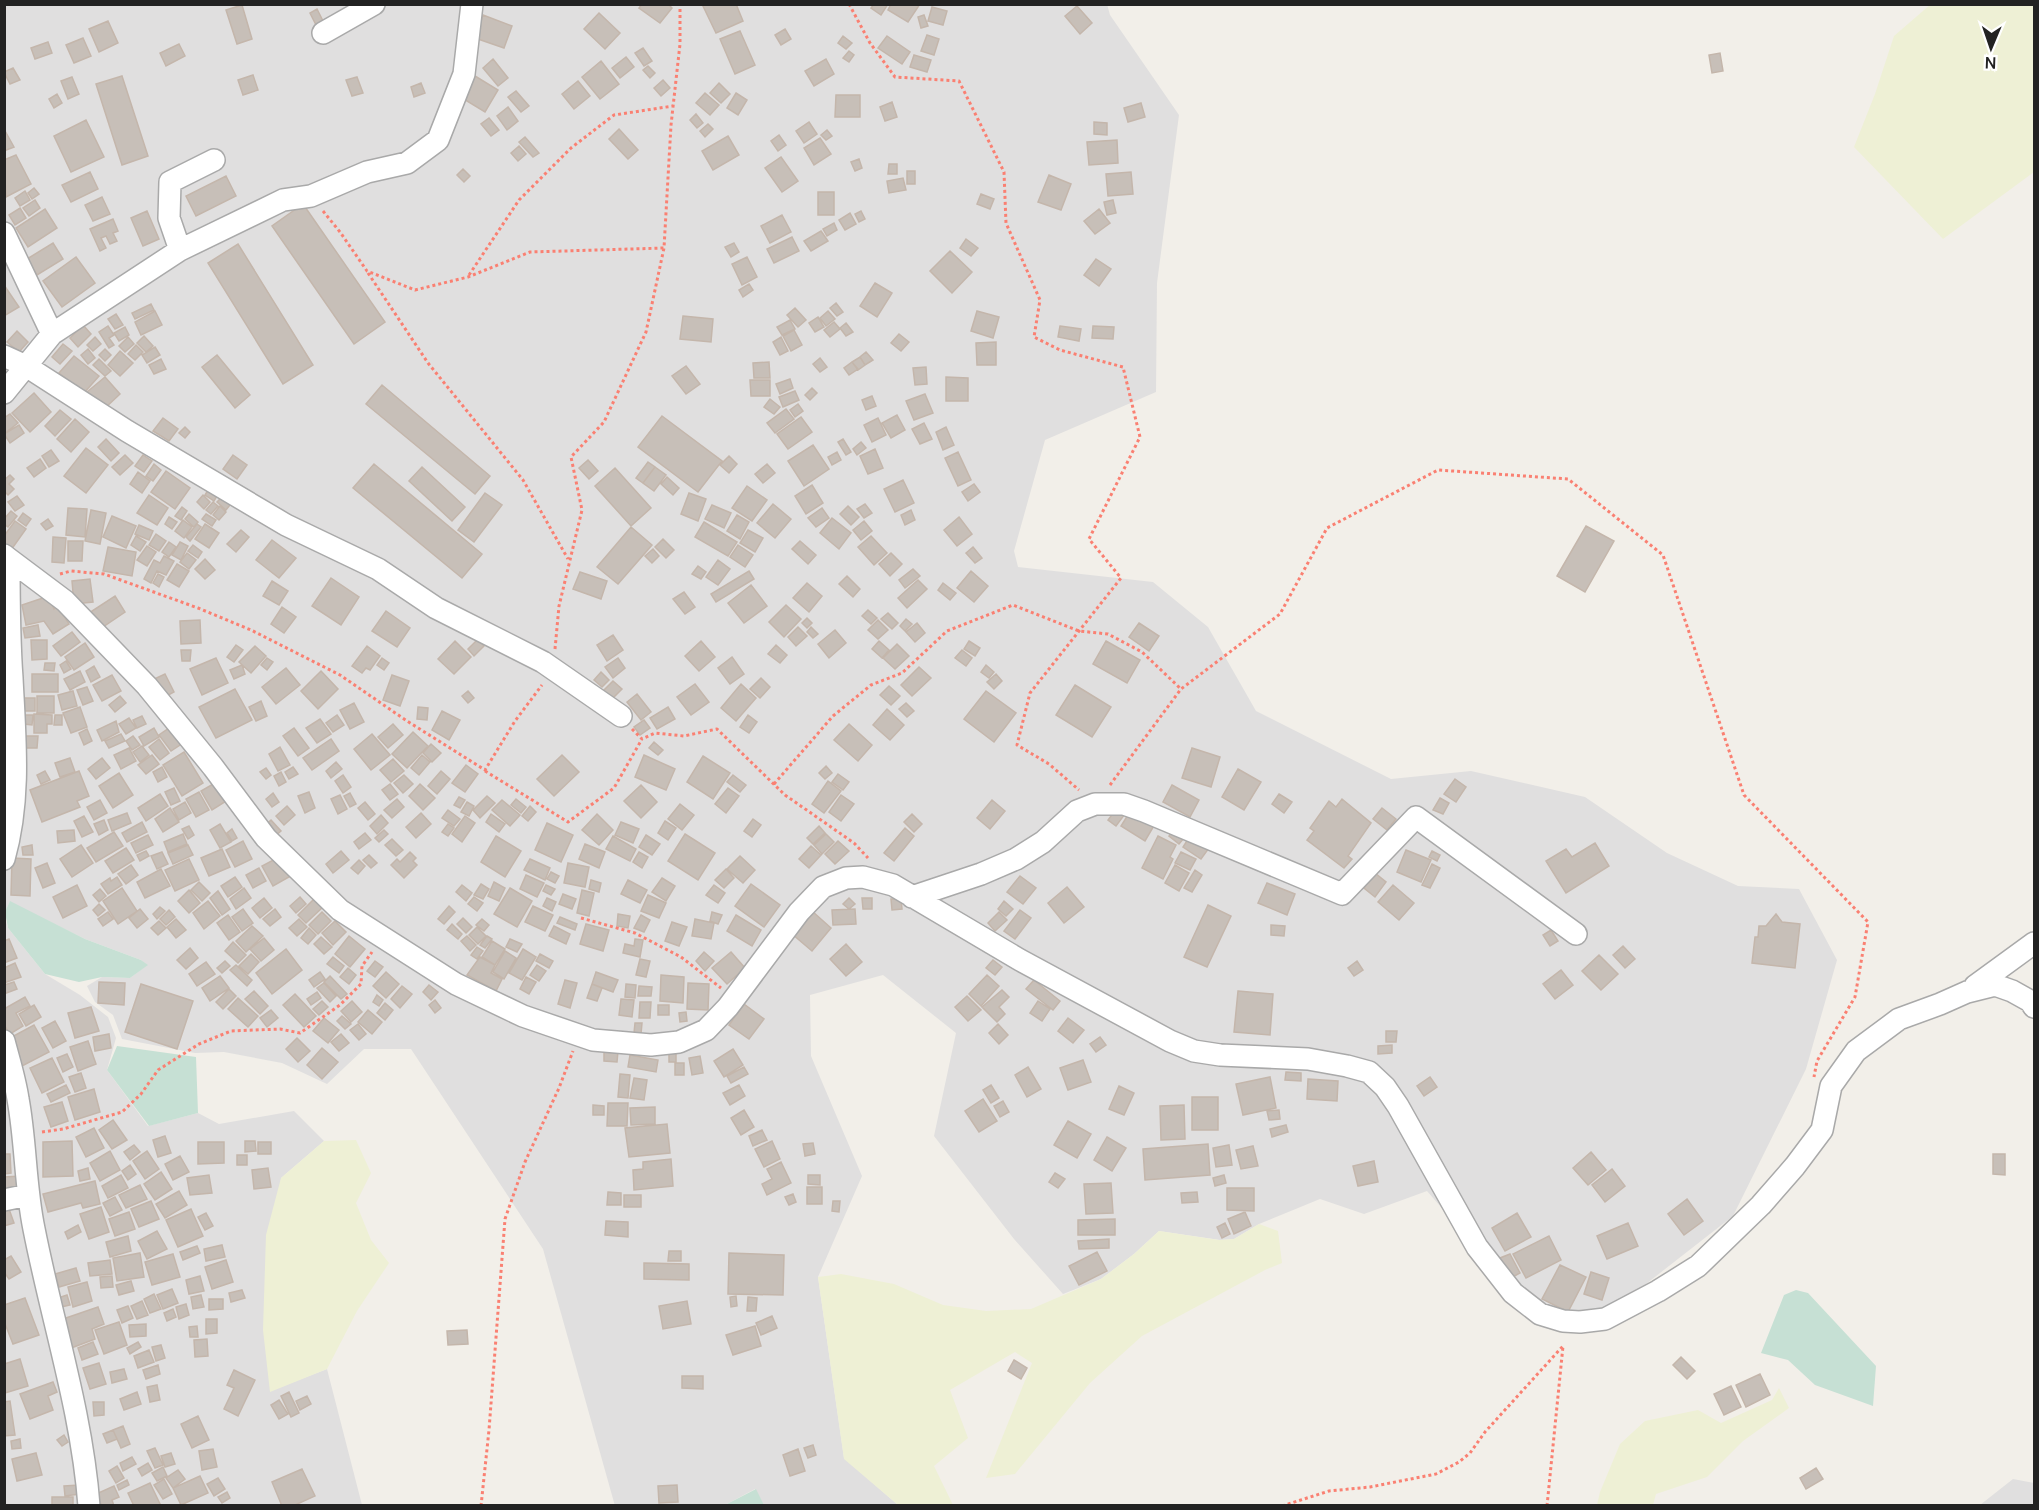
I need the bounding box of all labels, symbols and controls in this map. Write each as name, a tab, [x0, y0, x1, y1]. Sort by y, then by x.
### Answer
north arrow	[1961, 18, 2021, 78]
text: N	[1984, 52, 1997, 74]

